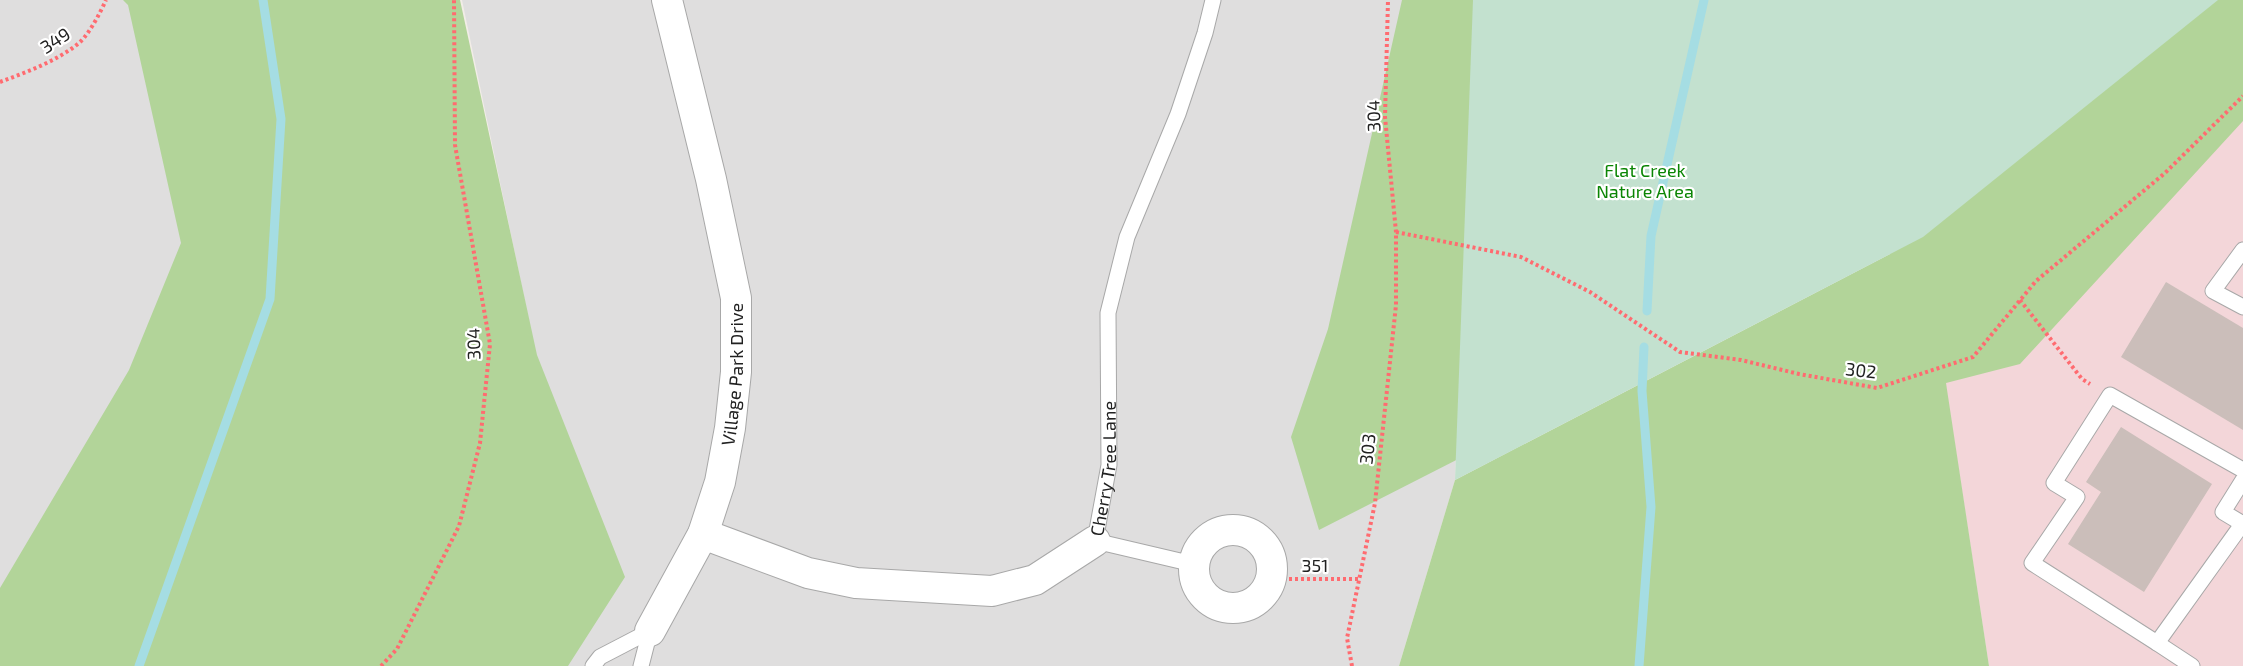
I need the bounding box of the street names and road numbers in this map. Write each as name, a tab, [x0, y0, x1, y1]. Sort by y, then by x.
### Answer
street label: 349	[36, 22, 74, 58]
street label: 304	[1361, 100, 1385, 132]
street label: Village Park Drive	[716, 303, 747, 447]
street label: 304	[461, 328, 485, 360]
street label: 302	[1844, 357, 1878, 383]
street label: Cherry Tree Lane	[1085, 401, 1120, 538]
street label: 303	[1354, 432, 1380, 466]
street label: 351	[1302, 554, 1328, 576]

